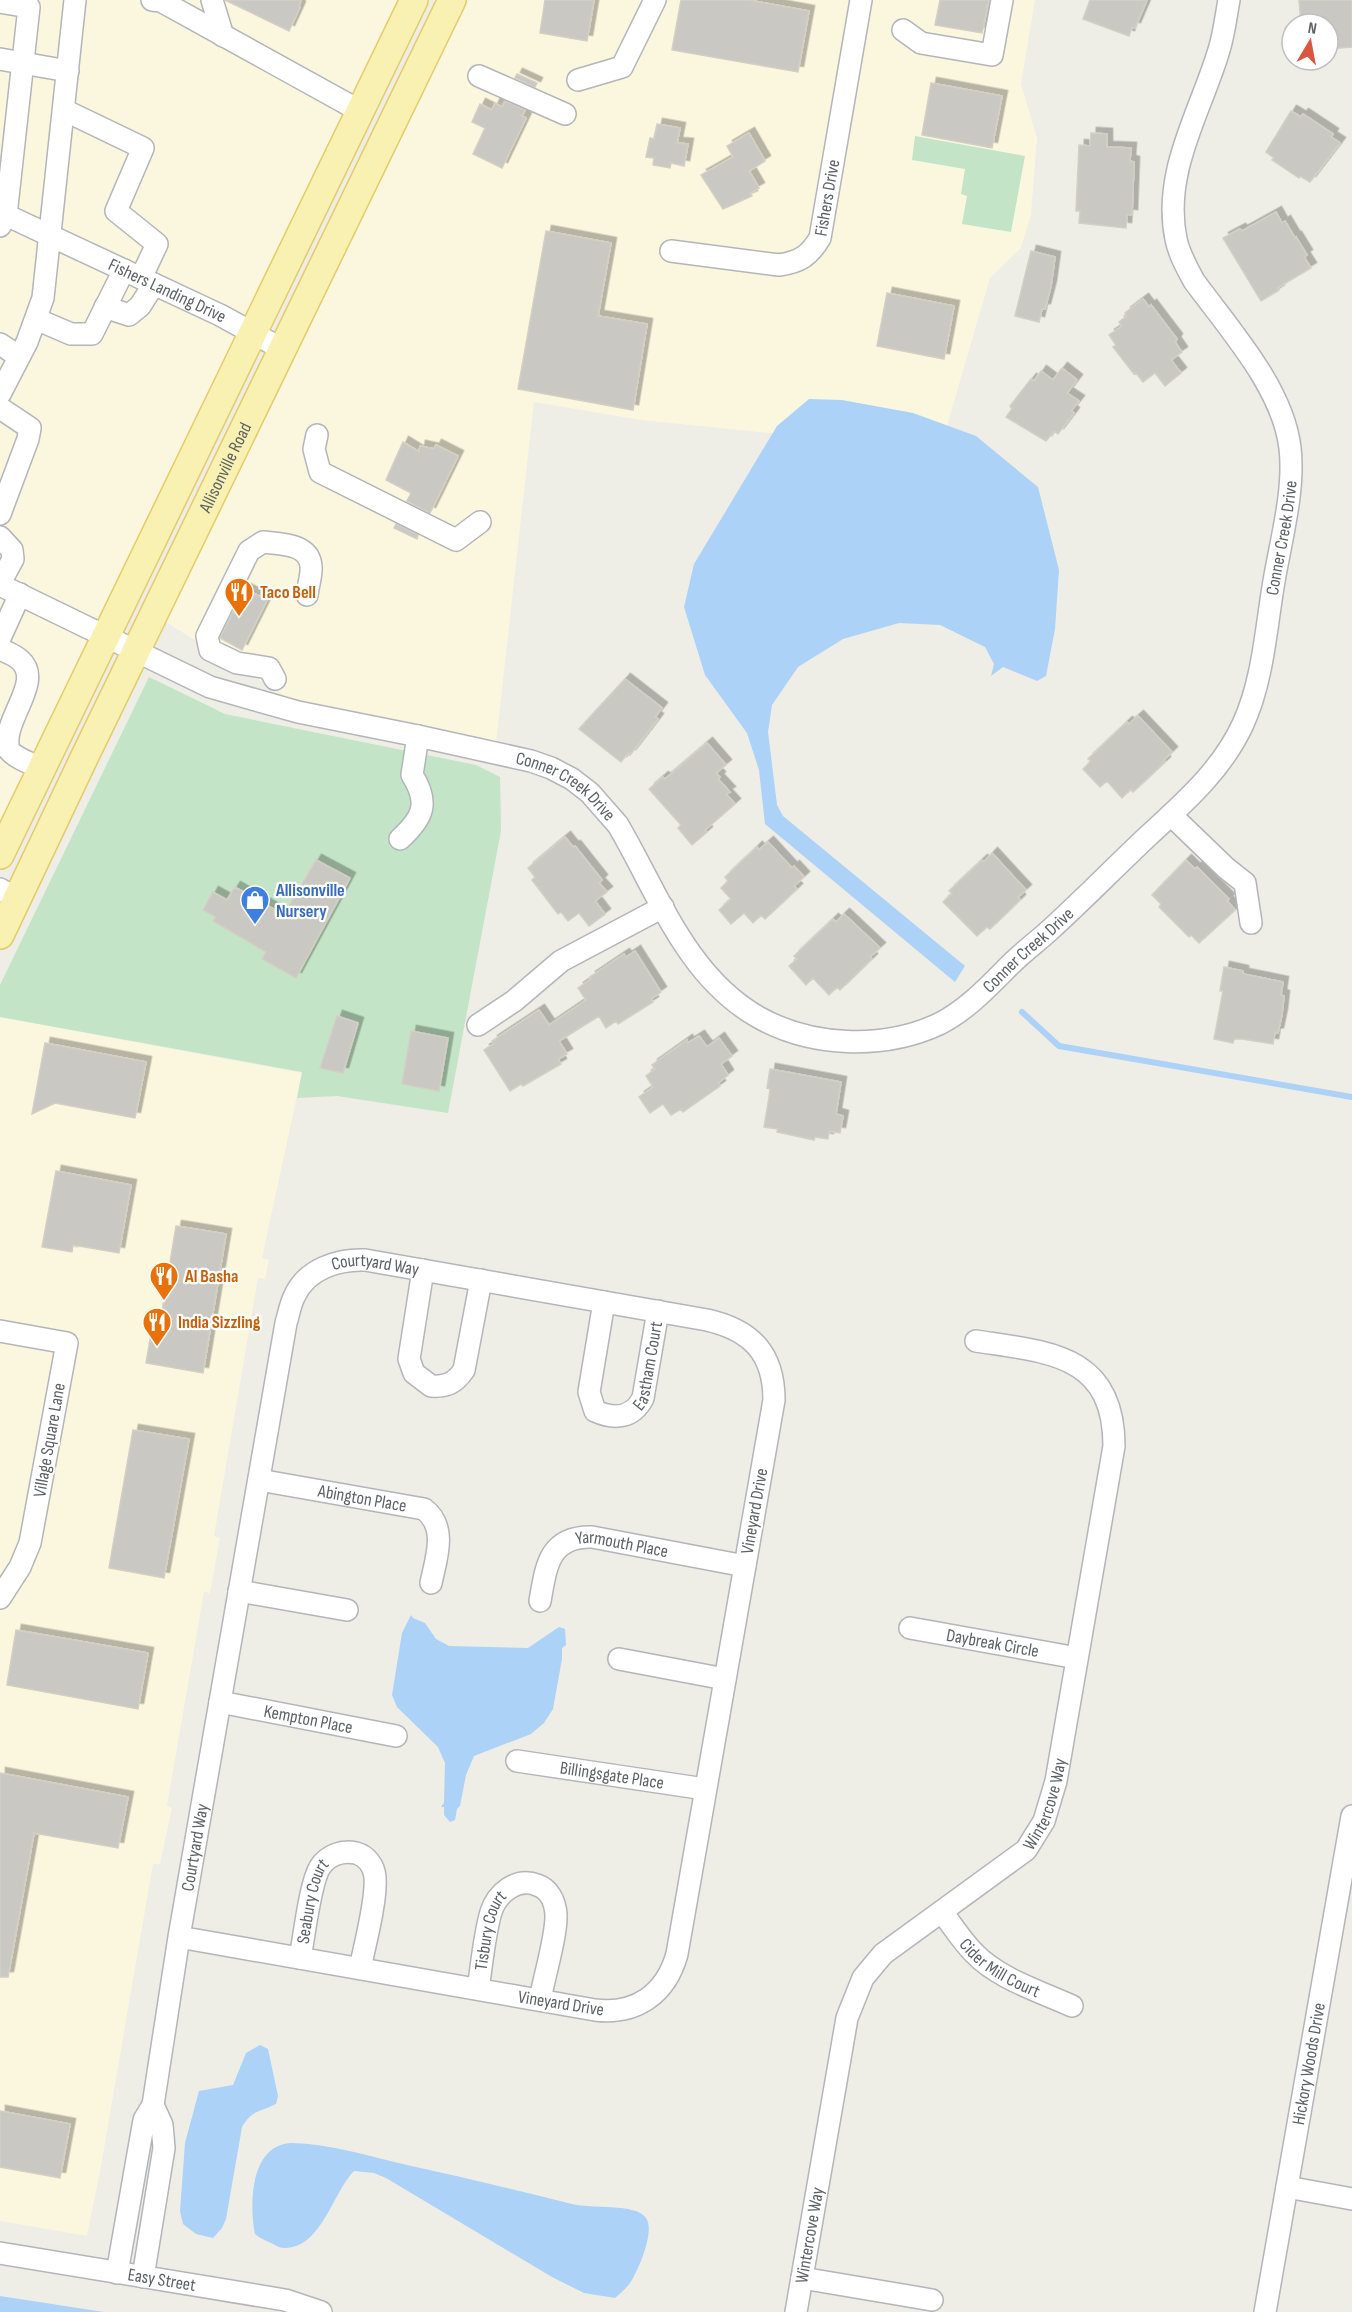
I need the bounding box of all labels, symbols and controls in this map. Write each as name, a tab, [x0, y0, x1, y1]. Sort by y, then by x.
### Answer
north arrow	[1280, 12, 1340, 72]
text: N	[1306, 19, 1318, 39]
street label: Fishers Drive	[810, 158, 844, 238]
street label: Fishers Landing Drive	[105, 254, 230, 327]
street label: Allisonville Road	[194, 419, 256, 517]
street label: Conner Creek Drive	[1262, 480, 1302, 597]
restaurant icon: Taco Bell	[223, 576, 255, 618]
place label: Taco Bell	[260, 582, 316, 603]
street label: Conner Creek Drive	[514, 748, 619, 825]
place label: Allisonville Nursery	[275, 880, 345, 922]
shop icon: Allisonville Nursery	[239, 884, 271, 926]
street label: Conner Creek Drive	[979, 903, 1078, 997]
street label: Courtyard Way	[329, 1250, 421, 1280]
restaurant icon: Al Basha	[148, 1260, 180, 1302]
place label: Al Basha	[184, 1266, 238, 1287]
restaurant icon: India Sizzling	[141, 1306, 173, 1348]
place label: India Sizzling	[178, 1312, 261, 1333]
street label: Eastham Court	[628, 1319, 667, 1415]
street label: Village Square Lane	[29, 1381, 70, 1499]
street label: Vineyard Drive	[737, 1467, 772, 1556]
street label: Abington Place	[316, 1480, 408, 1517]
street label: Yarmouth Place	[574, 1527, 670, 1562]
street label: Daybreak Circle	[945, 1625, 1041, 1662]
street label: Kempton Place	[262, 1701, 354, 1738]
street label: Wintercove Way	[1019, 1757, 1071, 1854]
street label: Billingsgate Place	[559, 1758, 665, 1794]
street label: Courtyard Way	[177, 1802, 213, 1893]
street label: Seabury Court	[293, 1854, 333, 1945]
street label: Tisbury Court	[471, 1886, 511, 1972]
street label: Cider Mill Court	[955, 1934, 1044, 2002]
street label: Vineyard Drive	[517, 1986, 605, 2021]
street label: Hickory Woods Drive	[1288, 2001, 1330, 2127]
street label: Wintercove Way	[791, 2186, 828, 2285]
street label: Easy Street	[126, 2264, 198, 2296]

